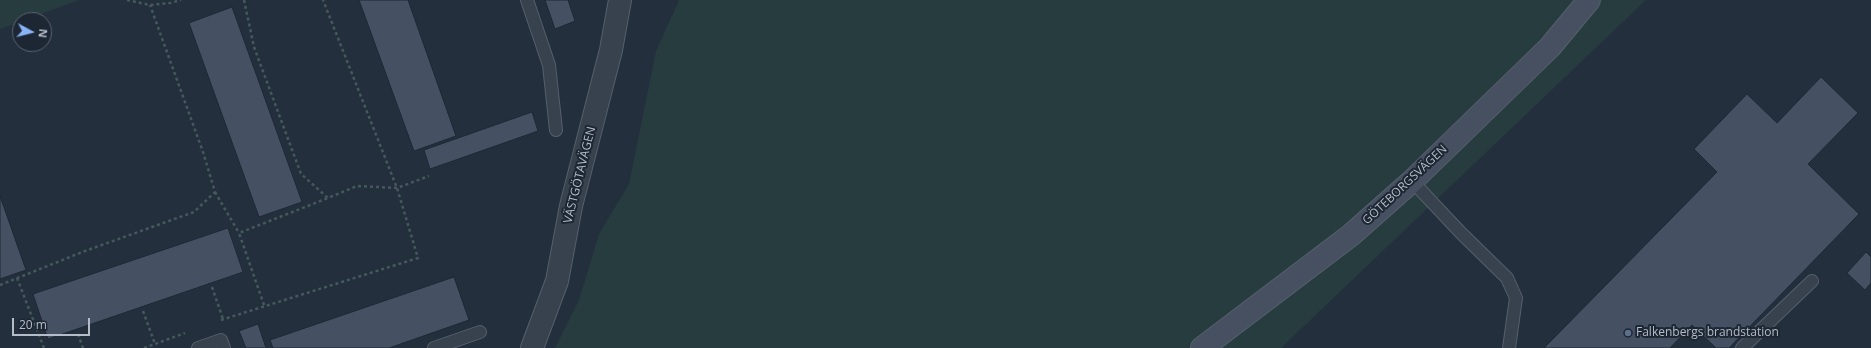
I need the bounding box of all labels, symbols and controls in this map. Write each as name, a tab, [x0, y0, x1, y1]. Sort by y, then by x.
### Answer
north arrow	[12, 12, 52, 52]
text: N	[35, 28, 51, 39]
street label: VÄSTGÖTAVÄGEN	[561, 125, 599, 225]
street label: GÖTEBORGSVÄGEN	[1360, 142, 1450, 228]
scale bar	[14, 310, 92, 336]
text: 20 m	[19, 316, 47, 333]
place label: Falkenbergs brandstation	[1636, 326, 1779, 340]
marker: Falkenbergs brandstation	[1623, 328, 1633, 338]

